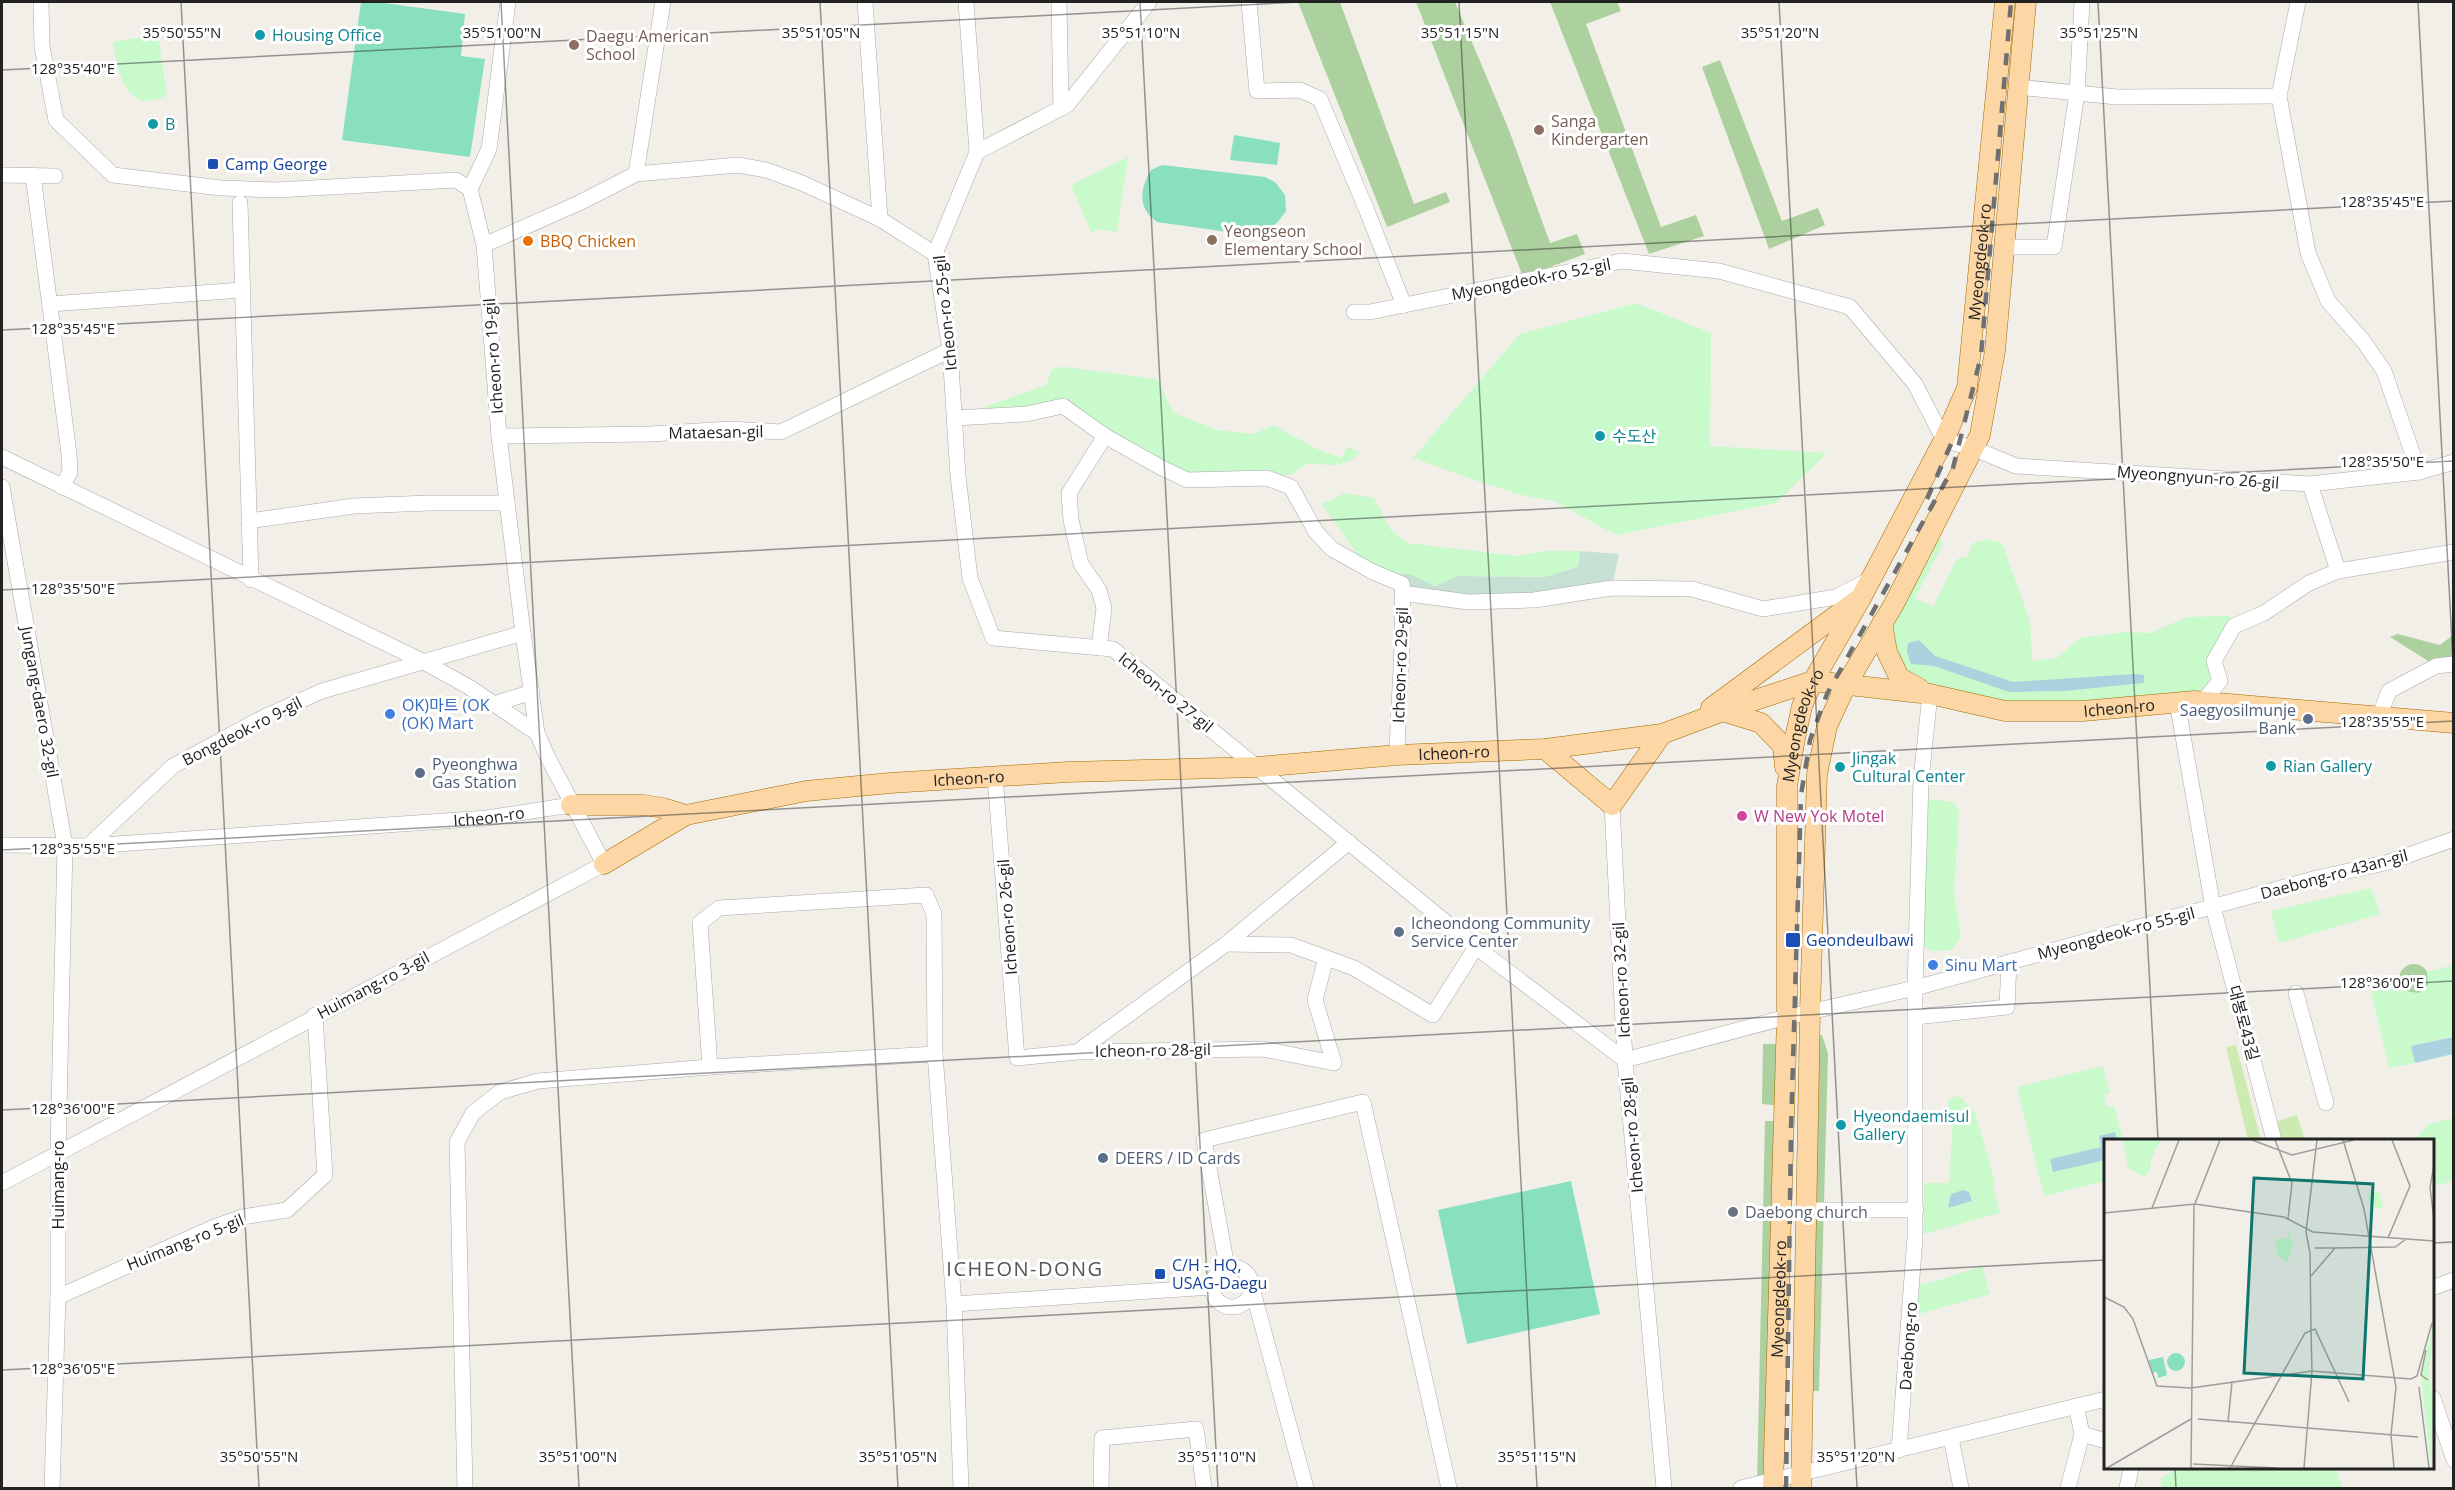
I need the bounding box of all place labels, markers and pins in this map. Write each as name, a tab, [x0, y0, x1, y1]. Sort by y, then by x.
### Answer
place label: Housing Office	[272, 24, 381, 46]
place label: Daegu American School	[586, 25, 709, 65]
marker: Housing Office	[253, 28, 267, 42]
marker: Daegu American School	[567, 38, 581, 52]
place label: Sanga Kindergarten	[1551, 110, 1649, 150]
place label: B	[165, 113, 175, 135]
marker: B	[146, 117, 160, 131]
marker: Sanga Kindergarten	[1532, 123, 1546, 137]
place label: Camp George	[225, 153, 327, 175]
marker: Camp George	[206, 157, 220, 171]
place label: Yeongseon Elementary School	[1224, 220, 1362, 260]
place label: BBQ Chicken	[540, 230, 636, 252]
marker: Yeongseon Elementary School	[1205, 233, 1219, 247]
marker: BBQ Chicken	[521, 234, 535, 248]
place label: 수도산	[1612, 425, 1656, 447]
marker: 수도산	[1593, 429, 1607, 443]
place label: OK)마트 (OK (OK) Mart	[402, 694, 490, 734]
place label: Saegyosilmunje Bank	[2180, 699, 2297, 739]
marker: OK)마트 (OK (OK) Mart	[383, 707, 397, 721]
marker: Saegyosilmunje Bank	[2301, 712, 2315, 726]
place label: Jingak Cultural Center	[1850, 747, 1966, 787]
place label: Pyeonghwa Gas Station	[432, 753, 518, 793]
place label: Rian Gallery	[2283, 755, 2373, 777]
marker: Rian Gallery	[2264, 759, 2278, 773]
marker: Jingak Cultural Center	[1833, 760, 1847, 774]
marker: Pyeonghwa Gas Station	[413, 766, 427, 780]
place label: W New Yok Motel	[1754, 805, 1884, 827]
marker: W New Yok Motel	[1735, 809, 1749, 823]
place label: Icheondong Community Service Center	[1411, 912, 1591, 952]
marker: Icheondong Community Service Center	[1392, 925, 1406, 939]
place label: Geondeulbawi	[1806, 929, 1914, 951]
marker: Geondeulbawi	[1784, 931, 1802, 949]
place label: Sinu Mart	[1945, 954, 2017, 976]
marker: Sinu Mart	[1926, 958, 1940, 972]
place label: Hyeondaemisul Gallery	[1853, 1105, 1969, 1145]
marker: Hyeondaemisul Gallery	[1834, 1118, 1848, 1132]
place label: DEERS / ID Cards	[1115, 1147, 1240, 1169]
marker: DEERS / ID Cards	[1096, 1151, 1110, 1165]
place label: Daebong church	[1745, 1201, 1868, 1223]
marker: Daebong church	[1726, 1205, 1740, 1219]
place label: C/H - HQ, USAG-Daegu	[1172, 1254, 1267, 1294]
marker: C/H - HQ, USAG-Daegu	[1153, 1267, 1167, 1281]

